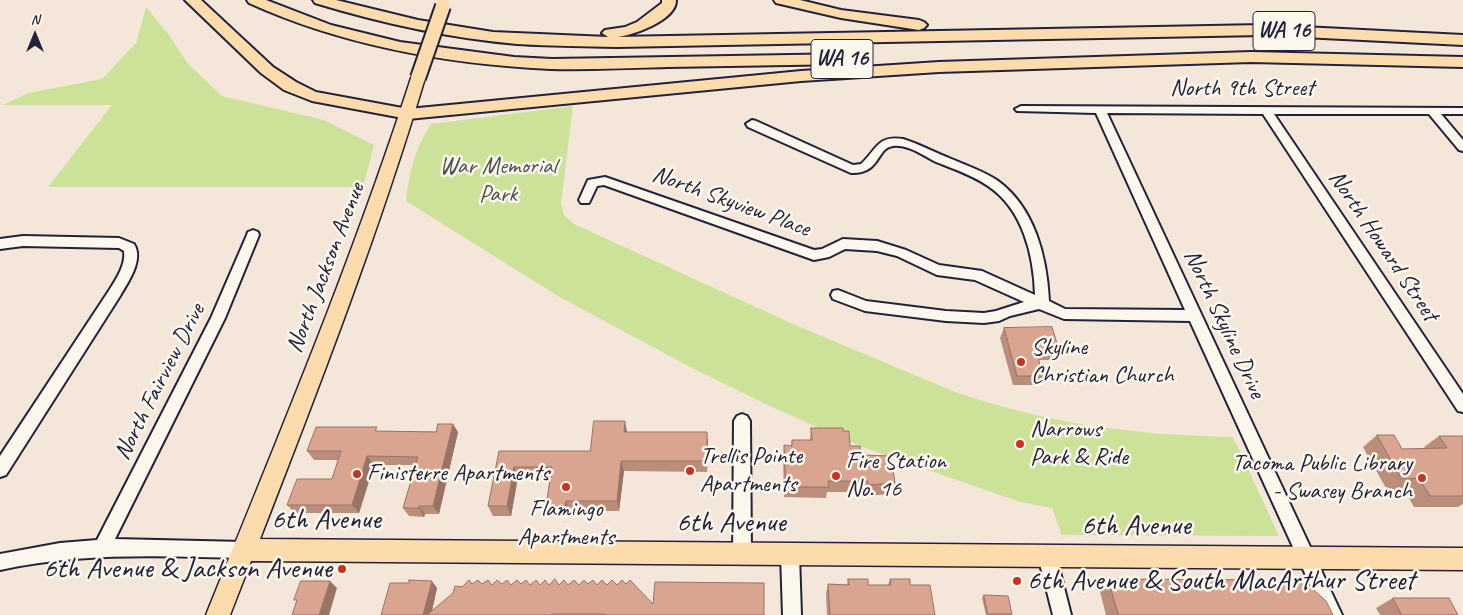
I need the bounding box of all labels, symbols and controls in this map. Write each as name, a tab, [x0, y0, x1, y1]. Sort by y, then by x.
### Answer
north arrow	[10, 10, 60, 60]
text: N	[31, 11, 39, 28]
road number: WA 16	[1253, 12, 1315, 51]
road number: WA 16	[811, 40, 873, 78]
street label: North 9th Street	[1170, 75, 1314, 103]
park label: War Memorial Park	[440, 153, 556, 209]
street label: North Skyview Place	[648, 160, 814, 244]
street label: North Howard Street	[1322, 165, 1444, 327]
street label: North Jackson Avenue	[280, 179, 372, 357]
street label: North Skyline Drive	[1177, 245, 1271, 403]
street label: North Fairview Drive	[108, 299, 212, 465]
place label: Skyline Christian Church	[1031, 334, 1174, 390]
marker: Skyline Christian Church	[1015, 356, 1027, 368]
place label: Narrows Park & Ride	[1030, 416, 1128, 472]
marker: Narrows Park & Ride	[1014, 438, 1026, 450]
place label: Trellis Pointe Apartments	[700, 443, 802, 499]
place label: Fire Station No. 16	[846, 448, 946, 504]
place label: Tacoma Public Library - Swasey Branch	[1232, 450, 1412, 506]
place label: Finisterre Apartments	[367, 460, 549, 488]
marker: Trellis Pointe Apartments	[684, 465, 696, 477]
marker: Finisterre Apartments	[351, 468, 363, 480]
marker: Fire Station No. 16	[830, 470, 842, 482]
marker: Tacoma Public Library - Swasey Branch	[1416, 472, 1428, 484]
marker: Flamingo Apartments	[560, 481, 572, 493]
place label: Flamingo Apartments	[518, 496, 614, 552]
street label: 6th Avenue	[271, 503, 381, 537]
street label: 6th Avenue	[676, 506, 786, 540]
street label: 6th Avenue	[1081, 509, 1191, 543]
place label: 6th Avenue & Jackson Avenue	[43, 552, 332, 586]
marker: 6th Avenue & Jackson Avenue	[336, 563, 348, 575]
place label: 6th Avenue & South MacArthur Street	[1027, 564, 1415, 598]
marker: 6th Avenue & South MacArthur Street	[1011, 575, 1023, 587]

